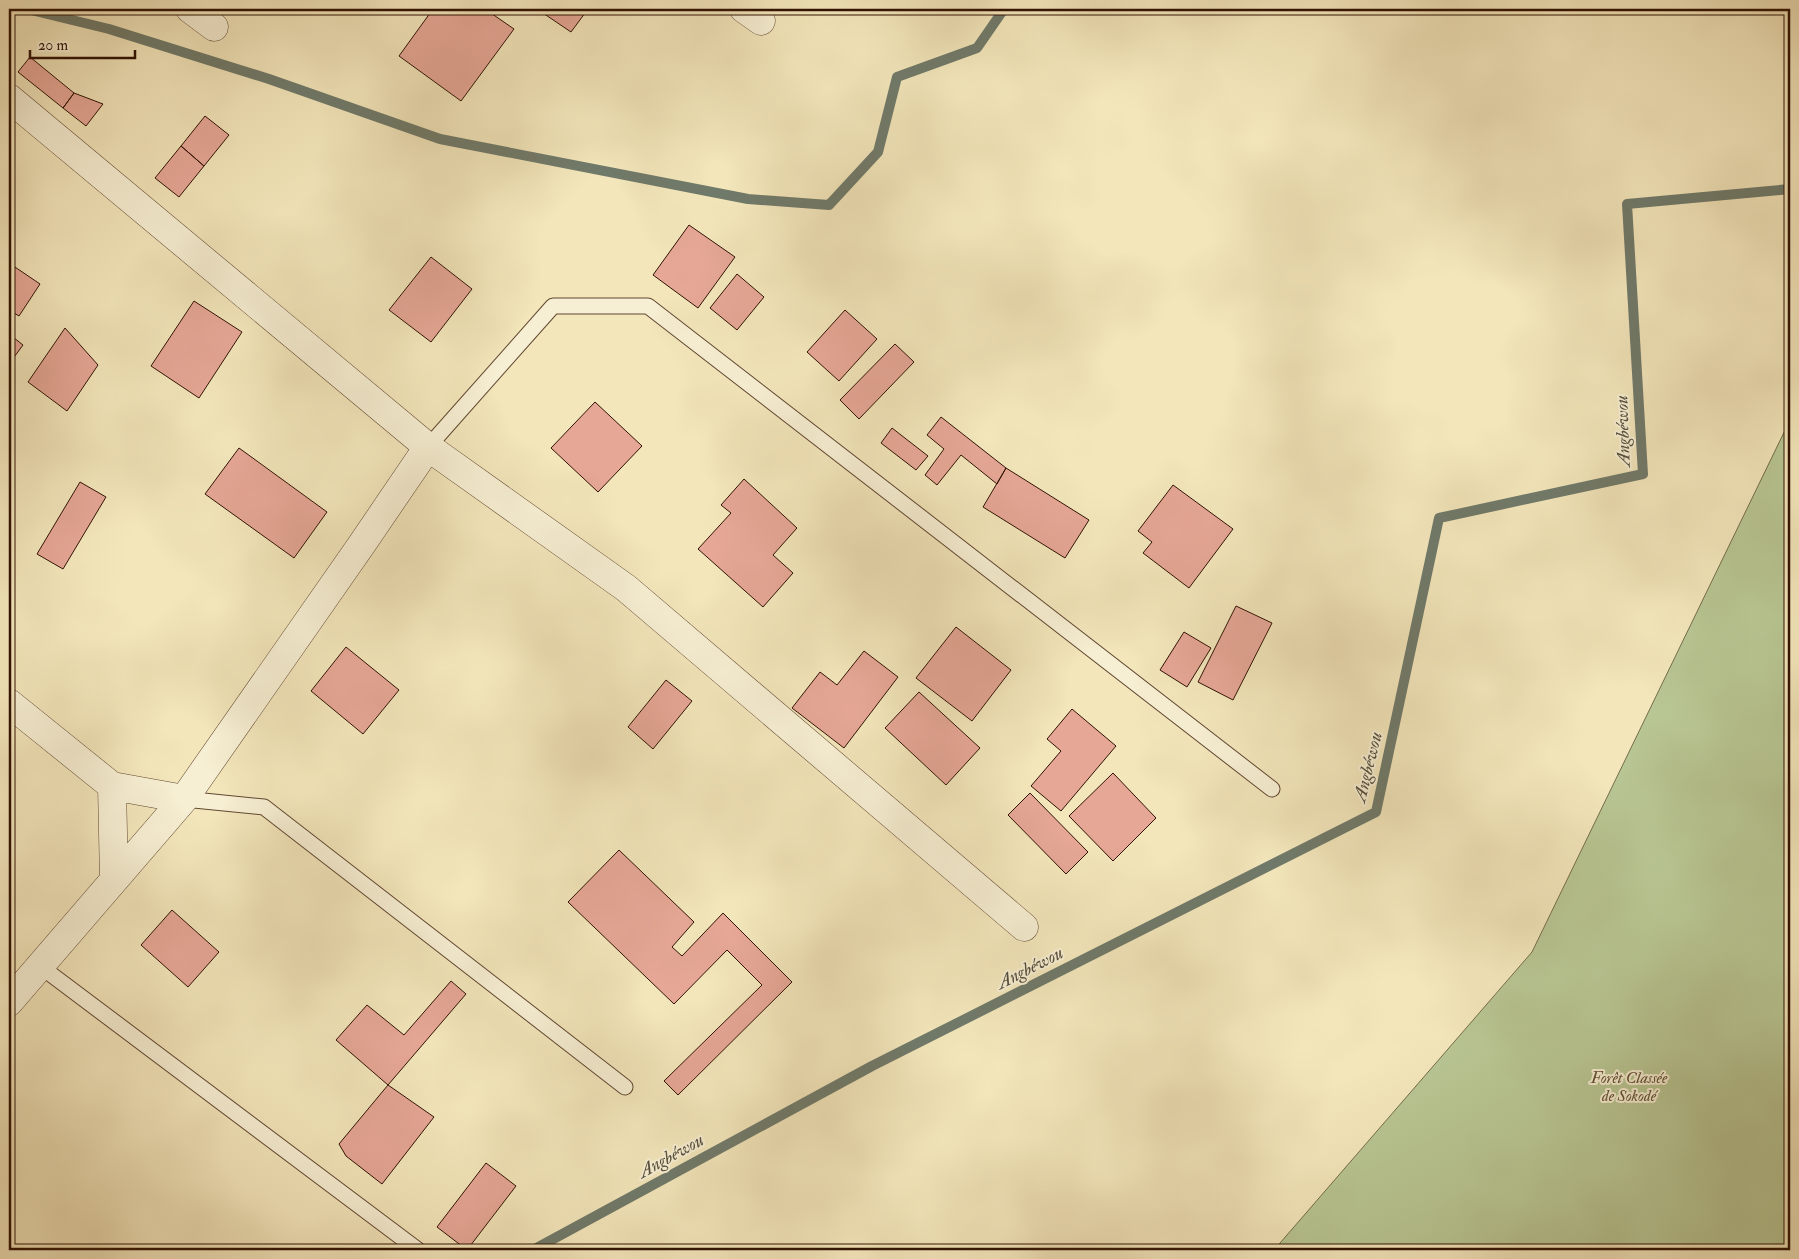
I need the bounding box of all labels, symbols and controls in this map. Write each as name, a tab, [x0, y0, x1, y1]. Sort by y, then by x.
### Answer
scale bar	[30, 28, 135, 60]
text: 20 m	[38, 36, 68, 55]
water label: Angbéwou	[1610, 394, 1636, 469]
water label: Angbéwou	[1348, 729, 1388, 806]
water label: Angbéwou	[991, 941, 1067, 995]
park label: Forêt Classée de Sokodé	[1590, 1068, 1668, 1106]
water label: Angbéwou	[632, 1128, 708, 1184]

